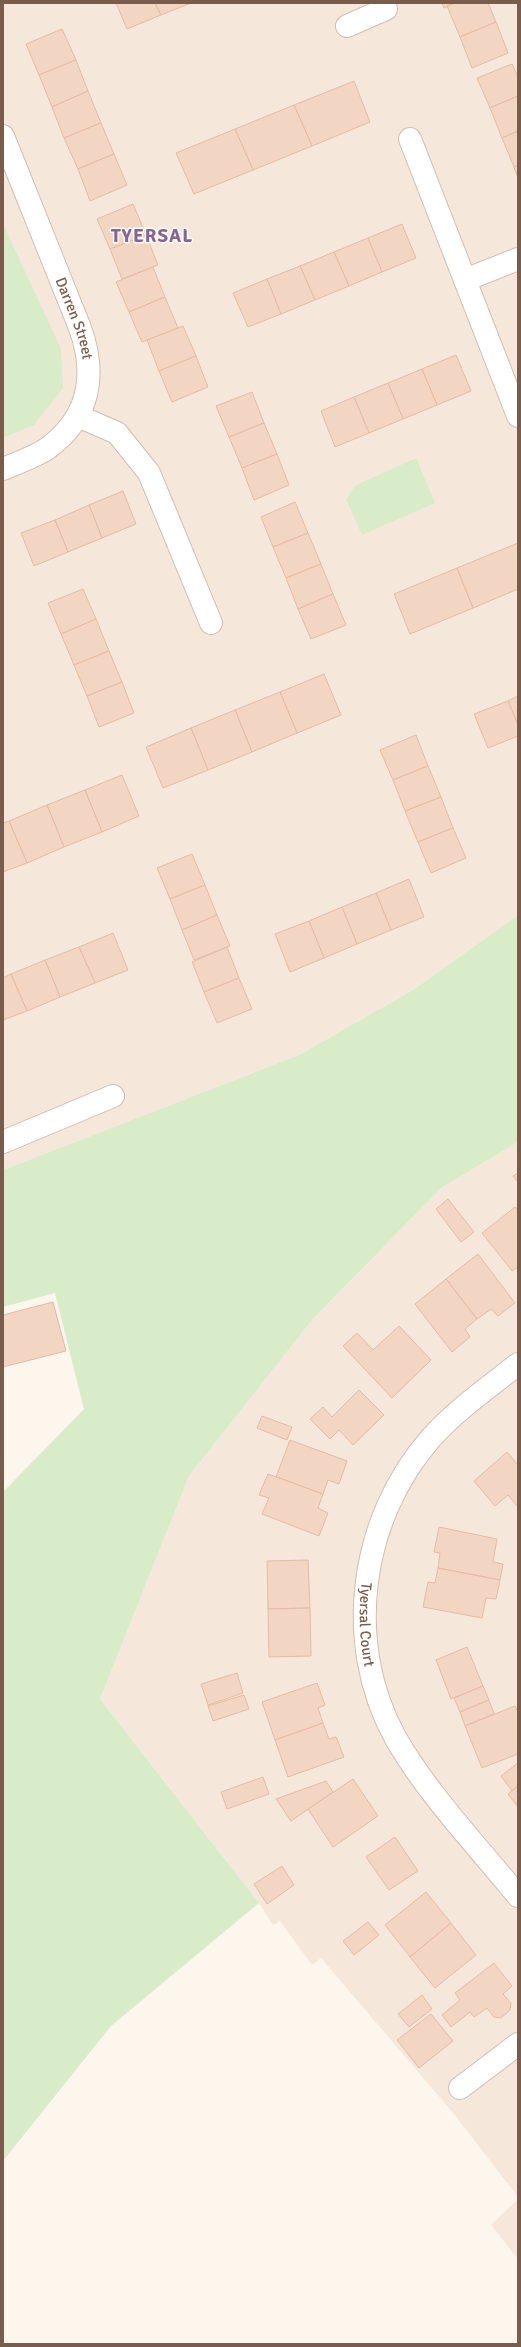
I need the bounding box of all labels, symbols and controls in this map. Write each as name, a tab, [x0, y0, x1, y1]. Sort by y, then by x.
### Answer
district label: TYERSAL	[111, 224, 193, 248]
street label: Darren Street	[52, 275, 97, 361]
street label: Tyersal Court	[356, 1582, 378, 1668]

